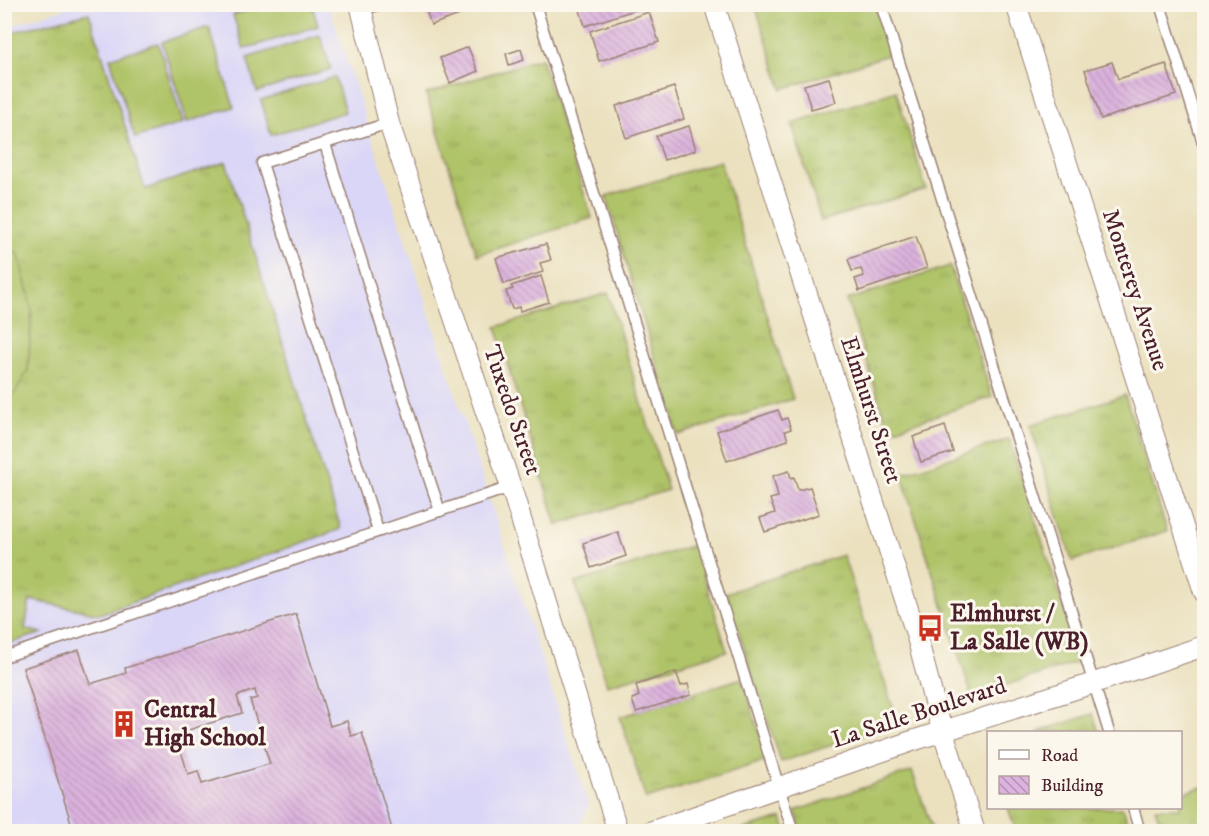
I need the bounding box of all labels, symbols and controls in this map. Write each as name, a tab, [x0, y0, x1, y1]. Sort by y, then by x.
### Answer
street label: Monterey Avenue	[1095, 206, 1175, 375]
street label: Elmhurst Street	[833, 333, 909, 488]
street label: Tuxedo Street	[476, 341, 548, 479]
place label: Elmhurst / La Salle (WB)	[950, 599, 1089, 657]
bus stop icon: Elmhurst / La Salle (WB)	[915, 613, 945, 643]
street label: La Salle Boulevard	[828, 671, 1010, 755]
place label: Central High School	[144, 695, 266, 753]
building icon: Central High School	[109, 709, 139, 739]
legend	[987, 731, 1182, 809]
text: Road	[1041, 745, 1078, 767]
text: Building	[1041, 775, 1103, 797]

